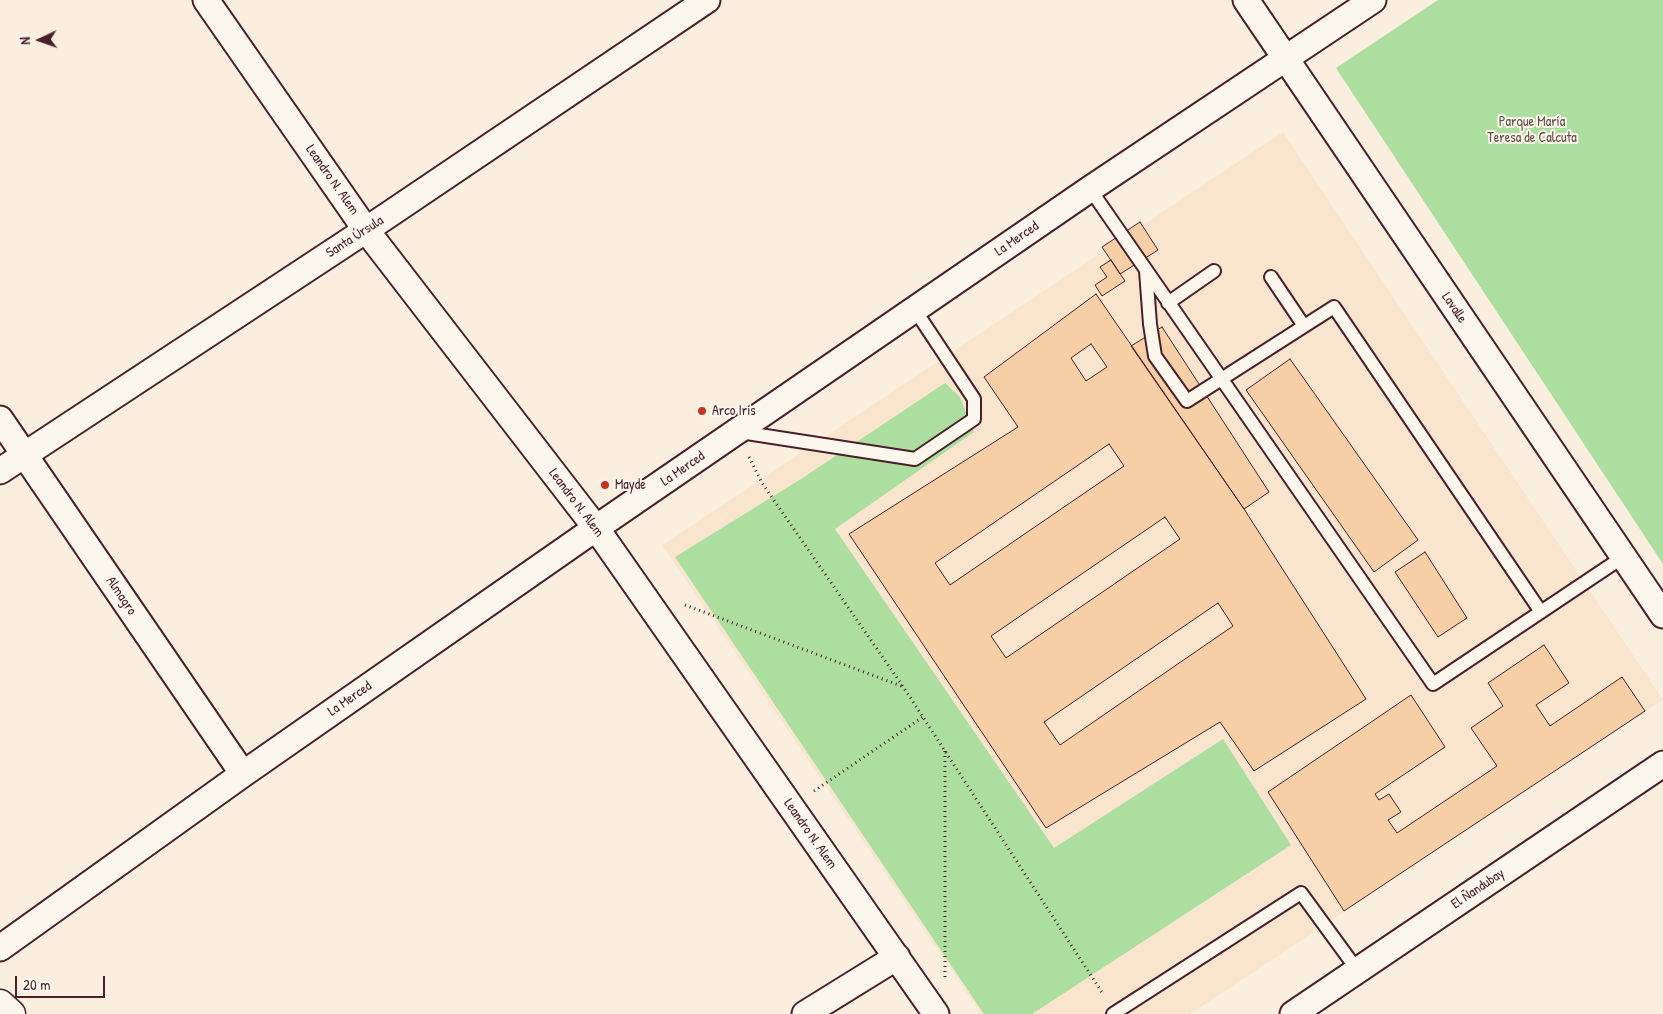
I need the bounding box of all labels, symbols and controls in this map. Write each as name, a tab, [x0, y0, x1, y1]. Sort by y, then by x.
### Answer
north arrow	[15, 15, 65, 65]
text: N	[15, 37, 34, 45]
park label: Parque María Teresa de Calcuta	[1487, 114, 1577, 146]
street label: Leandro N. Alem	[302, 142, 362, 218]
street label: Santa Úrsula	[323, 212, 387, 262]
street label: La Merced	[992, 218, 1042, 260]
street label: Lavalle	[1438, 289, 1470, 327]
place label: Arco Iris	[712, 403, 756, 419]
marker: Arco Iris	[696, 405, 708, 417]
street label: La Merced	[658, 448, 708, 490]
street label: Leandro N. Alem	[545, 465, 607, 541]
place label: Mayde	[615, 477, 646, 493]
marker: Mayde	[599, 479, 611, 491]
street label: Almagro	[102, 574, 140, 618]
street label: La Merced	[325, 678, 375, 720]
street label: Leandro N. Alem	[780, 796, 840, 872]
street label: El Ñandubay	[1448, 865, 1508, 913]
scale bar	[18, 966, 108, 998]
text: 20 m	[23, 974, 50, 995]

